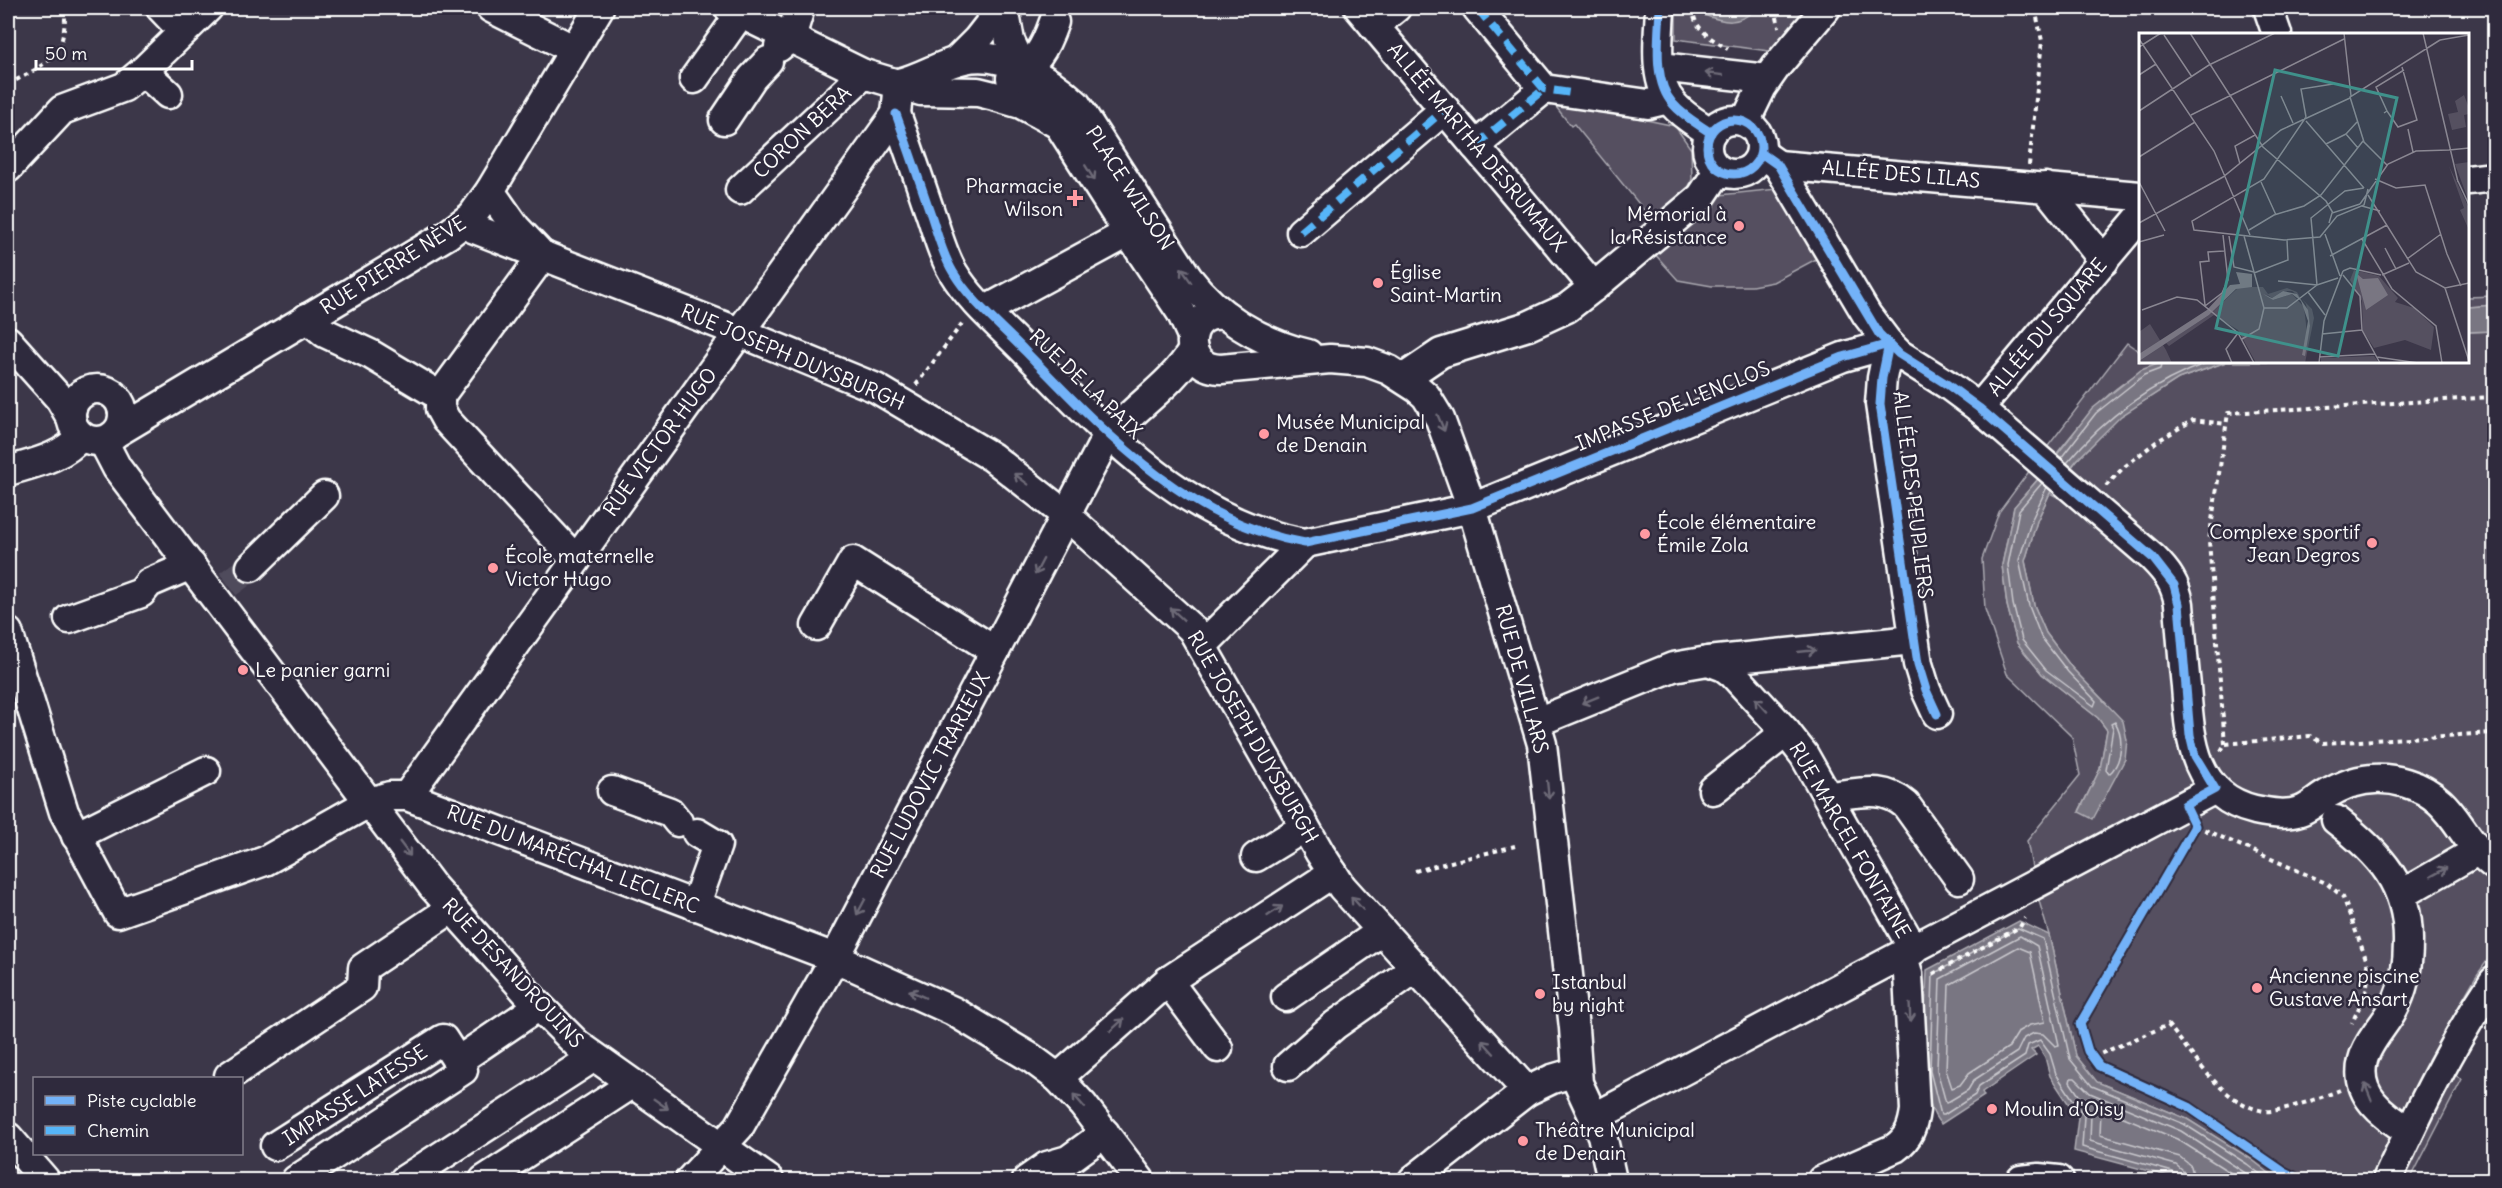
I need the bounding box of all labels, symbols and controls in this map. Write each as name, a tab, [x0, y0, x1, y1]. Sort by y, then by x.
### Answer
scale bar	[36, 33, 192, 71]
inset map	[2139, 33, 2469, 363]
street label: ALLÉE MARTHA DESRUMAUX	[1383, 37, 1572, 257]
text: 50 m	[45, 42, 87, 65]
one-way arrow	[1704, 68, 1724, 79]
street label: CORON BERA	[747, 80, 856, 184]
street label: PLACE WILSON	[1081, 121, 1180, 255]
street label: ALLÉE DES LILAS	[1821, 154, 1981, 193]
one-way arrow	[1084, 164, 1096, 181]
place label: Pharmacie Wilson	[966, 173, 1063, 221]
marker: Pharmacie Wilson	[1068, 191, 1082, 205]
place label: Mémorial à la Résistance	[1610, 201, 1727, 249]
street label: RUE PIERRE NÈVE	[315, 210, 470, 319]
marker: Mémorial à la Résistance	[1732, 219, 1746, 233]
street label: ALLÉE DU SQUARE	[1982, 253, 2112, 401]
place label: Église Saint-Martin	[1390, 259, 1502, 307]
one-way arrow	[1180, 267, 1192, 284]
marker: Église Saint-Martin	[1371, 276, 1385, 290]
street label: RUE JOSEPH DUYSBURGH	[677, 298, 909, 415]
street label: RUE DE LA PAIX	[1025, 323, 1148, 444]
street label: IMPASSE DE L'ENCLOS	[1572, 355, 1774, 456]
street label: RUE VICTOR HUGO	[597, 362, 722, 521]
street label: ALLÉE DES PEUPLIERS	[1888, 390, 1939, 600]
place label: Musée Municipal de Denain	[1276, 409, 1425, 457]
one-way arrow	[1436, 413, 1447, 431]
marker: Musée Municipal de Denain	[1257, 427, 1271, 441]
one-way arrow	[1013, 473, 1029, 486]
place label: École élémentaire Émile Zola	[1657, 509, 1816, 557]
place label: Complexe sportif Jean Degros	[2209, 519, 2360, 567]
marker: École élémentaire Émile Zola	[1638, 527, 1652, 541]
marker: Complexe sportif Jean Degros	[2365, 536, 2379, 550]
place label: École maternelle Victor Hugo	[505, 543, 654, 591]
one-way arrow	[1033, 558, 1045, 575]
marker: École maternelle Victor Hugo	[486, 561, 500, 575]
street label: RUE DE VILLARS	[1491, 602, 1554, 756]
one-way arrow	[1170, 607, 1185, 621]
street label: RUE JOSEPH DUYSBURGH	[1182, 626, 1325, 847]
one-way arrow	[1797, 645, 1817, 656]
place label: Le panier garni	[255, 657, 390, 682]
marker: Le panier garni	[236, 663, 250, 677]
street label: RUE LUDOVIC TRARIEUX	[864, 667, 995, 882]
one-way arrow	[1582, 695, 1600, 706]
one-way arrow	[1754, 697, 1768, 712]
street label: RUE MARCEL FONTAINE	[1784, 737, 1917, 942]
one-way arrow	[1542, 780, 1553, 800]
street label: RUE DU MARÉCHAL LECLERC	[443, 799, 703, 918]
one-way arrow	[399, 841, 411, 857]
one-way arrow	[2431, 866, 2448, 878]
street label: RUE DESANDROUINS	[437, 892, 589, 1053]
one-way arrow	[1350, 896, 1364, 911]
one-way arrow	[855, 898, 866, 916]
one-way arrow	[1266, 905, 1283, 917]
place label: Ancienne piscine Gustave Ansart	[2269, 963, 2420, 1011]
place label: Istanbul by night	[1552, 969, 1627, 1017]
marker: Ancienne piscine Gustave Ansart	[2250, 981, 2264, 995]
marker: Istanbul by night	[1533, 987, 1547, 1001]
one-way arrow	[909, 988, 927, 1000]
one-way arrow	[1905, 1003, 1916, 1023]
one-way arrow	[1109, 1018, 1124, 1032]
street label: IMPASSE LATESSE	[278, 1039, 432, 1151]
one-way arrow	[1481, 1040, 1495, 1055]
legend	[33, 1077, 243, 1155]
one-way arrow	[2361, 1083, 2372, 1102]
text: Piste cyclable	[87, 1089, 196, 1112]
one-way arrow	[1072, 1094, 1086, 1109]
place label: Moulin d'Oisy	[2004, 1096, 2124, 1121]
one-way arrow	[652, 1098, 668, 1110]
marker: Moulin d'Oisy	[1985, 1102, 1999, 1116]
place label: Théâtre Municipal de Denain	[1535, 1117, 1695, 1165]
text: Chemin	[87, 1119, 149, 1142]
marker: Théâtre Municipal de Denain	[1516, 1134, 1530, 1148]

